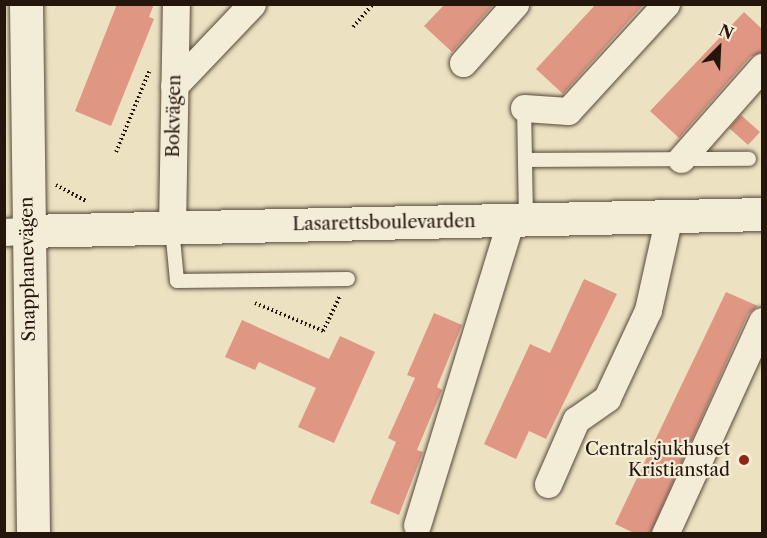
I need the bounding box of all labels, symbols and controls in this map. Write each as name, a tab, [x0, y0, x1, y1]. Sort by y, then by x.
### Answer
north arrow	[689, 18, 749, 78]
text: N	[716, 20, 737, 44]
street label: Bokvägen	[162, 74, 186, 158]
street label: Snapphanevägen	[16, 196, 40, 342]
street label: Lasarettsboulevarden	[292, 211, 476, 235]
place label: Centralsjukhuset Kristianstad	[585, 439, 730, 482]
marker: Centralsjukhuset Kristianstad	[735, 451, 753, 469]

